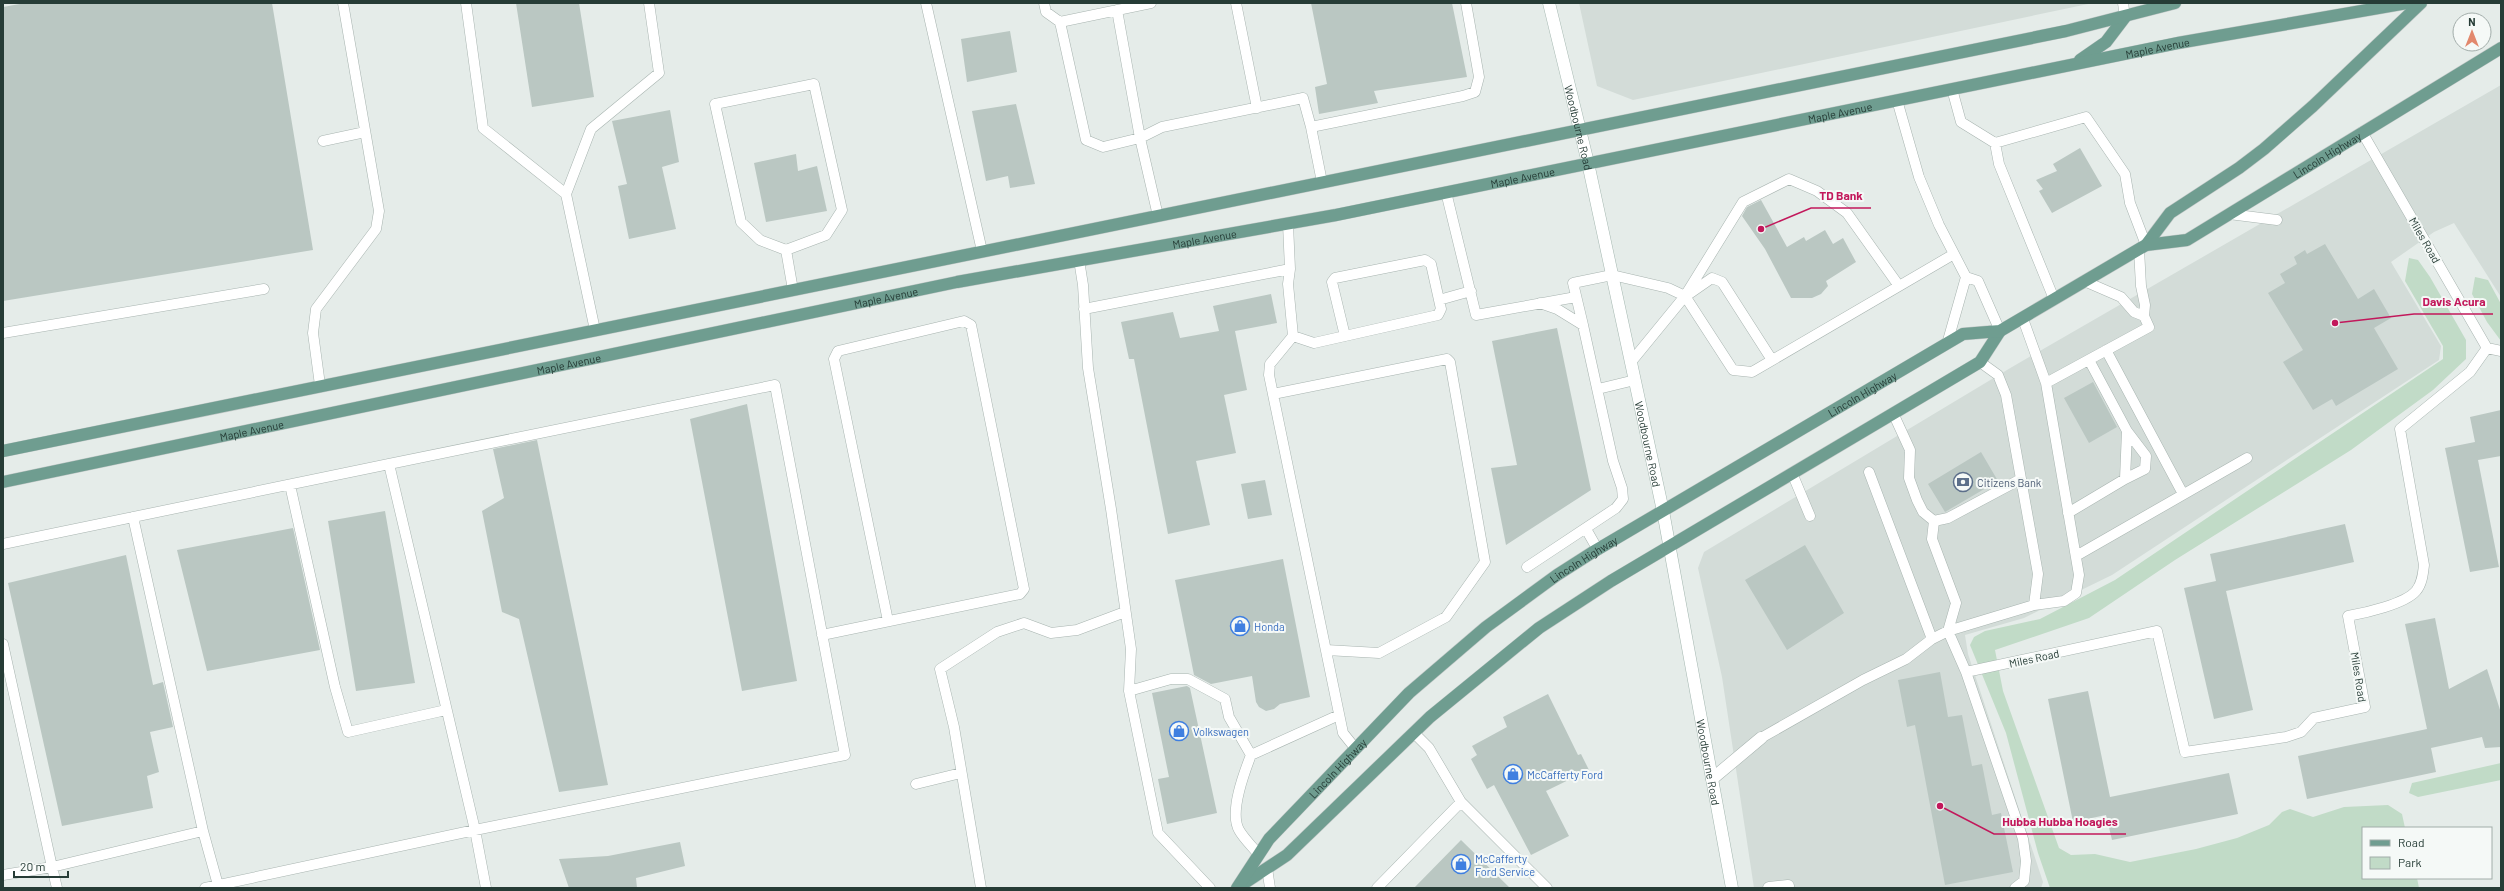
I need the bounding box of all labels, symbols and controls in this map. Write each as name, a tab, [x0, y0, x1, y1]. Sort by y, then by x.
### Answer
north arrow	[2452, 12, 2492, 52]
text: N	[2468, 15, 2476, 28]
street label: Maple Avenue	[2124, 35, 2191, 60]
street label: Woodbourne Road	[1563, 83, 1596, 171]
street label: Maple Avenue	[1807, 99, 1873, 125]
street label: Lincoln Highway	[2290, 129, 2363, 180]
street label: Maple Avenue	[1489, 164, 1556, 190]
callout: TD Bank	[1811, 184, 1871, 208]
text: TD Bank	[1819, 188, 1863, 202]
street label: Miles Road	[2407, 215, 2443, 265]
street label: Maple Avenue	[1171, 226, 1238, 250]
street label: Maple Avenue	[853, 284, 919, 310]
callout: Davis Acura	[2414, 290, 2493, 314]
text: Davis Acura	[2423, 294, 2485, 308]
street label: Maple Avenue	[535, 350, 602, 376]
street label: Lincoln Highway	[1825, 368, 1899, 419]
street label: Woodbourne Road	[1633, 400, 1664, 488]
street label: Maple Avenue	[218, 417, 285, 443]
bank icon: Citizens Bank	[1952, 471, 1974, 493]
place label: Citizens Bank	[1977, 476, 2042, 489]
street label: Lincoln Highway	[1547, 533, 1619, 585]
shop icon: Honda	[1229, 615, 1251, 637]
place label: Honda	[1254, 620, 1285, 633]
street label: Miles Road	[2008, 646, 2060, 670]
street label: Miles Road	[2349, 651, 2369, 703]
street label: Woodbourne Road	[1695, 718, 1723, 806]
shop icon: Volkswagen	[1168, 720, 1190, 742]
place label: Volkswagen	[1193, 725, 1249, 738]
street label: Lincoln Highway	[1306, 735, 1369, 800]
shop icon: McCafferty Ford	[1502, 763, 1524, 785]
place label: McCafferty Ford	[1527, 768, 1603, 781]
callout: Hubba Hubba Hoagies	[1994, 810, 2126, 834]
text: Hubba Hubba Hoagies	[2002, 814, 2118, 828]
legend	[2362, 827, 2492, 879]
text: Road	[2398, 835, 2425, 849]
place label: McCafferty Ford Service	[1475, 852, 1535, 878]
scale bar	[14, 853, 68, 879]
shop icon: McCafferty Ford Service	[1450, 853, 1472, 875]
text: Park	[2398, 855, 2422, 869]
text: 20 m	[20, 859, 46, 873]

